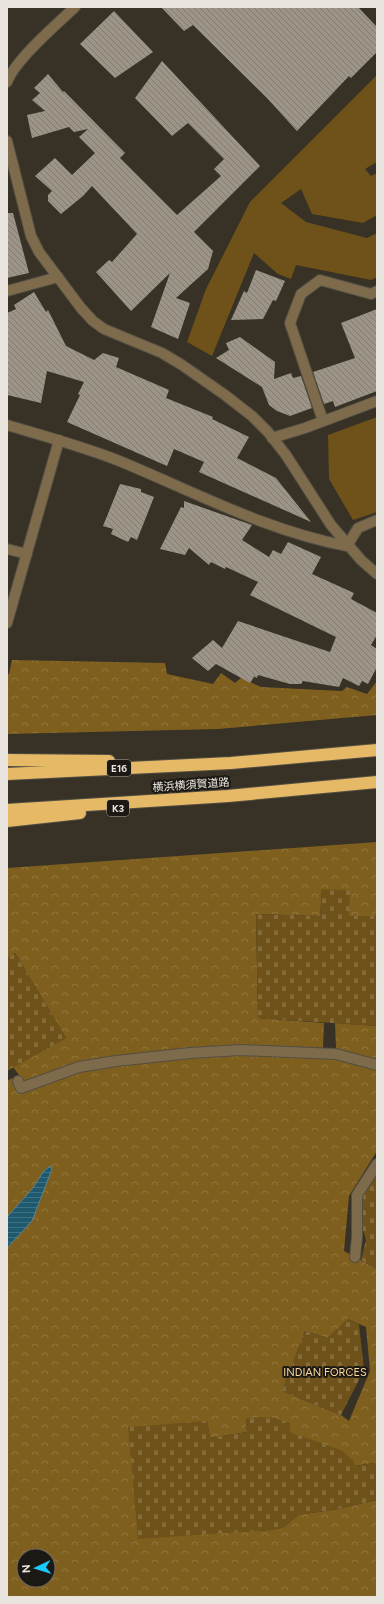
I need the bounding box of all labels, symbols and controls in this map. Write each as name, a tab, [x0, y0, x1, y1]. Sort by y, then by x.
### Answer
road number: E16	[107, 760, 131, 776]
street label: 横浜横須賀道路	[152, 776, 230, 794]
road number: K3	[107, 800, 129, 816]
park label: INDIAN FORCES	[283, 1366, 367, 1379]
north arrow	[16, 1548, 56, 1588]
text: N	[20, 1564, 33, 1573]

